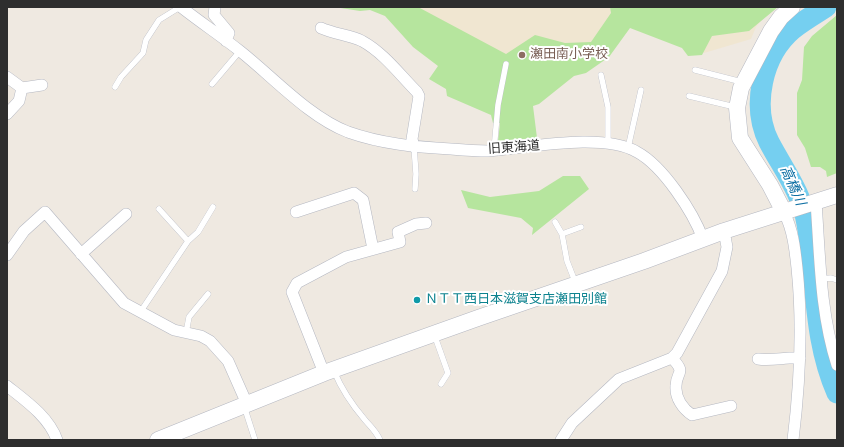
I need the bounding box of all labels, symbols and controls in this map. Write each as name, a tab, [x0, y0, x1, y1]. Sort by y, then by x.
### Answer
place label: 瀬田南小学校	[530, 47, 608, 63]
marker: 瀬田南小学校	[517, 50, 527, 60]
street label: 旧東海道	[488, 138, 540, 158]
water label: 高橋川	[776, 163, 808, 209]
place label: ＮＴＴ西日本滋賀支店瀬田別館	[425, 292, 607, 308]
marker: ＮＴＴ西日本滋賀支店瀬田別館	[412, 295, 422, 305]

